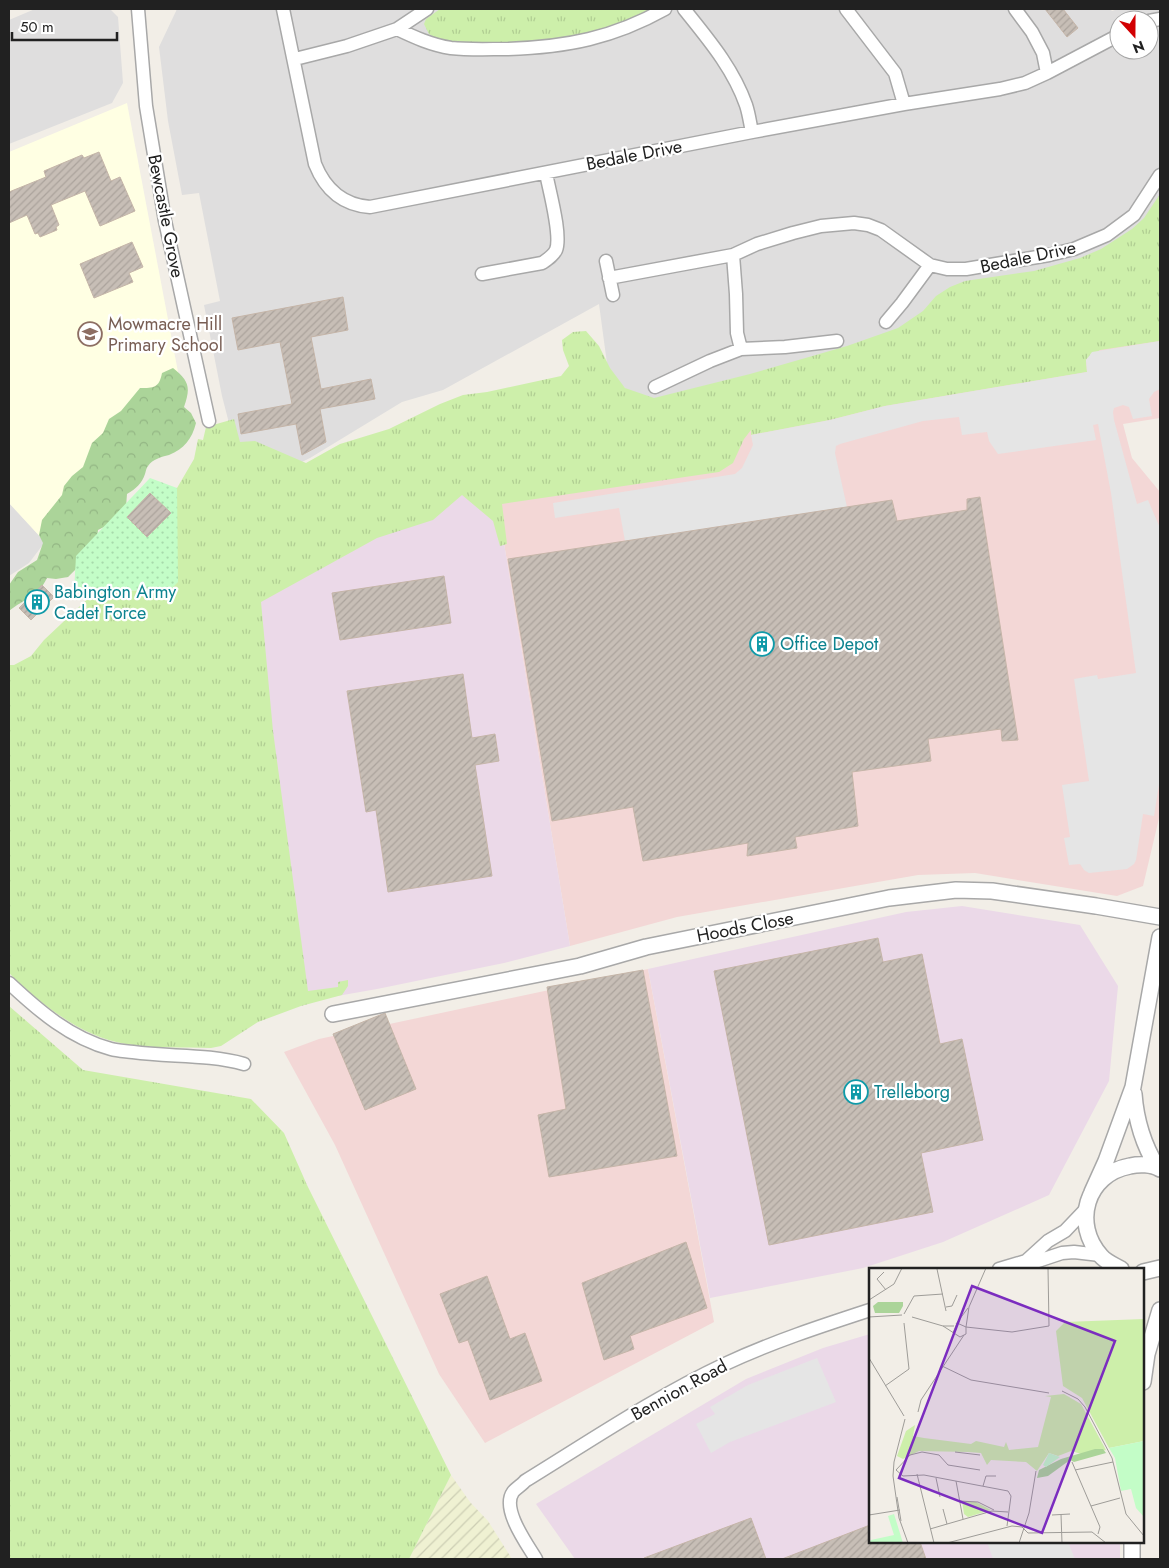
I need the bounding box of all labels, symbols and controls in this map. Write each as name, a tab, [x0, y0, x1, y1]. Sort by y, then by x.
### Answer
scale bar	[12, 10, 118, 42]
north arrow	[1109, 10, 1159, 60]
text: 50 m	[20, 16, 54, 38]
text: N	[1130, 36, 1147, 58]
street label: Bedale Drive	[584, 133, 684, 177]
street label: Bewcastle Grove	[141, 152, 191, 280]
street label: Bedale Drive	[978, 234, 1078, 280]
place label: Mowmacre Hill Primary School	[108, 311, 223, 358]
school or university icon: Mowmacre Hill Primary School	[77, 321, 103, 347]
place label: Babington Army Cadet Force	[54, 579, 176, 626]
building icon: Babington Army Cadet Force	[24, 589, 50, 615]
building icon: Office Depot	[749, 631, 775, 657]
place label: Office Depot	[780, 631, 879, 657]
street label: Hoods Close	[694, 905, 796, 949]
building icon: Trelleborg	[843, 1079, 869, 1105]
place label: Trelleborg	[874, 1079, 950, 1105]
inset map	[869, 1268, 1144, 1543]
street label: Bennion Road	[626, 1353, 732, 1427]

